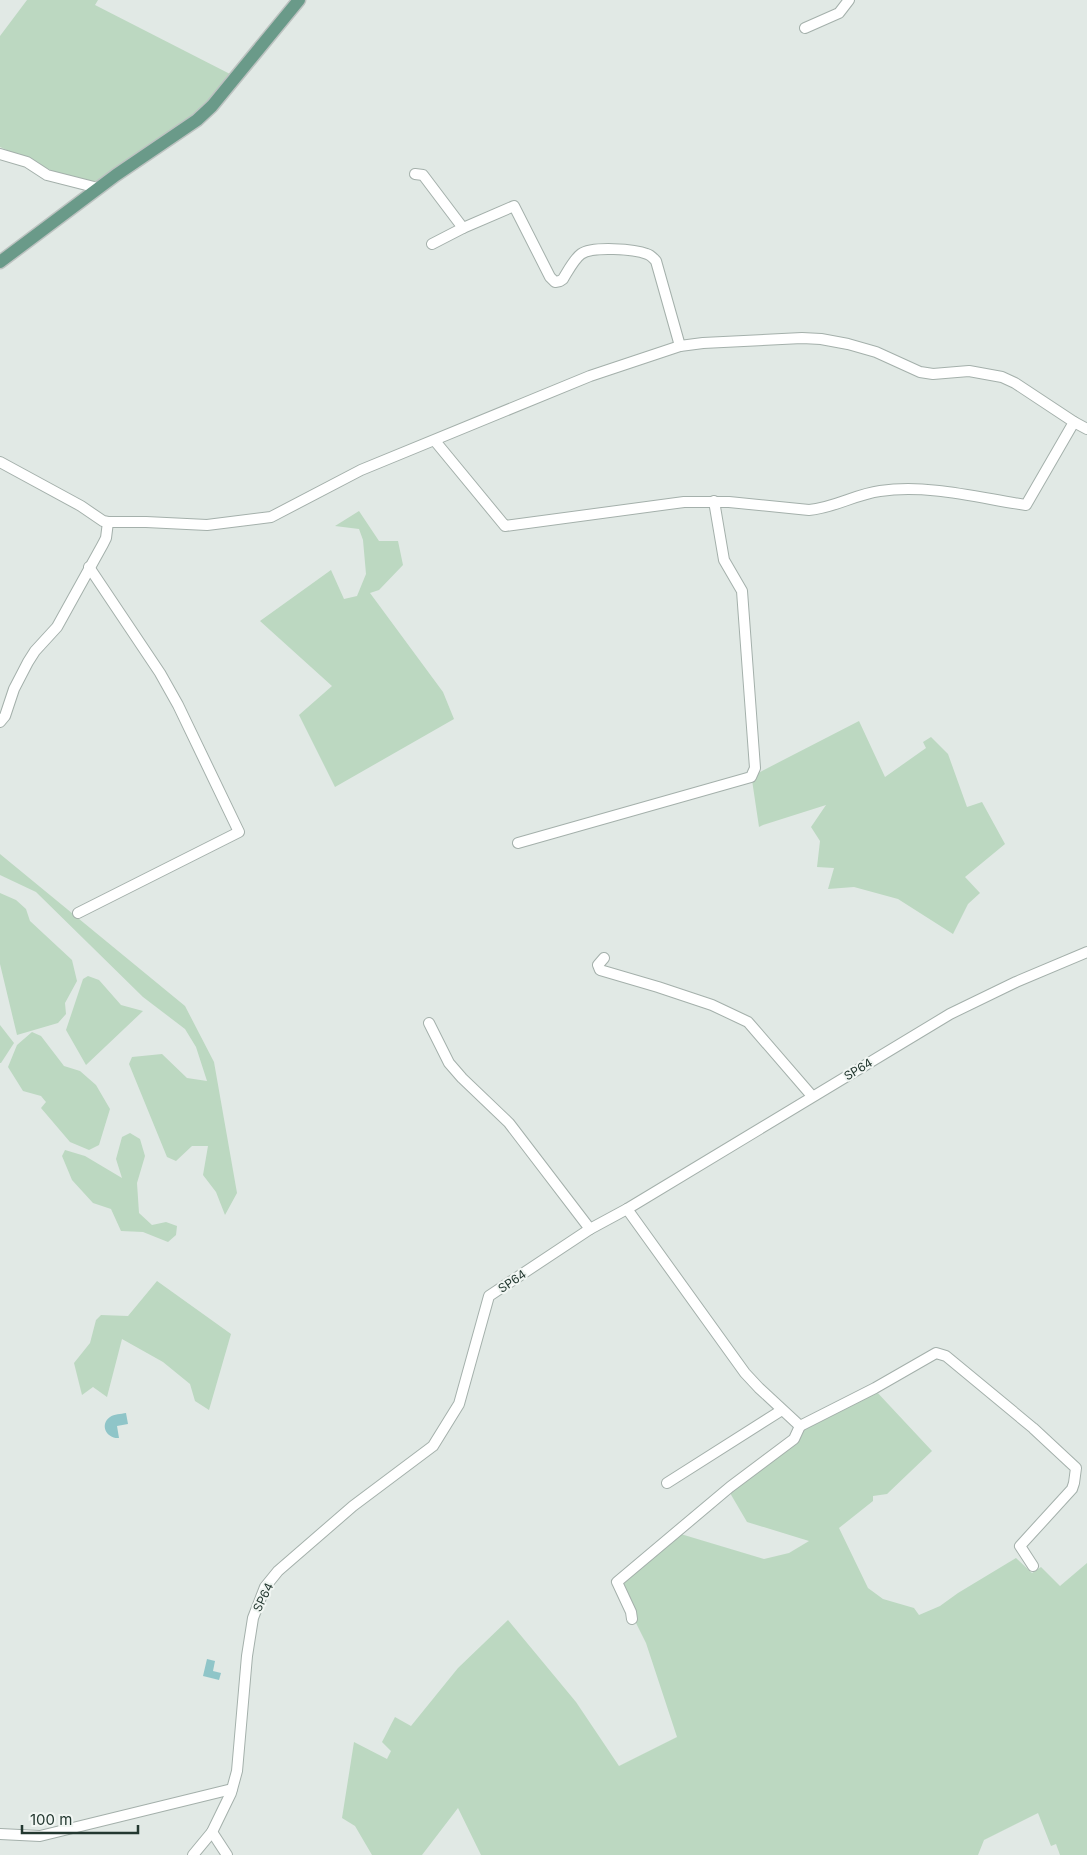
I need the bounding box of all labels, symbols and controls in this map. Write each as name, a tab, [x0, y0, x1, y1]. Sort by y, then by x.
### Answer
street label: SP64	[841, 1055, 875, 1083]
street label: SP64	[495, 1266, 529, 1296]
street label: SP64	[250, 1580, 277, 1614]
scale bar	[22, 1802, 139, 1834]
text: 100 m	[30, 1810, 72, 1829]

